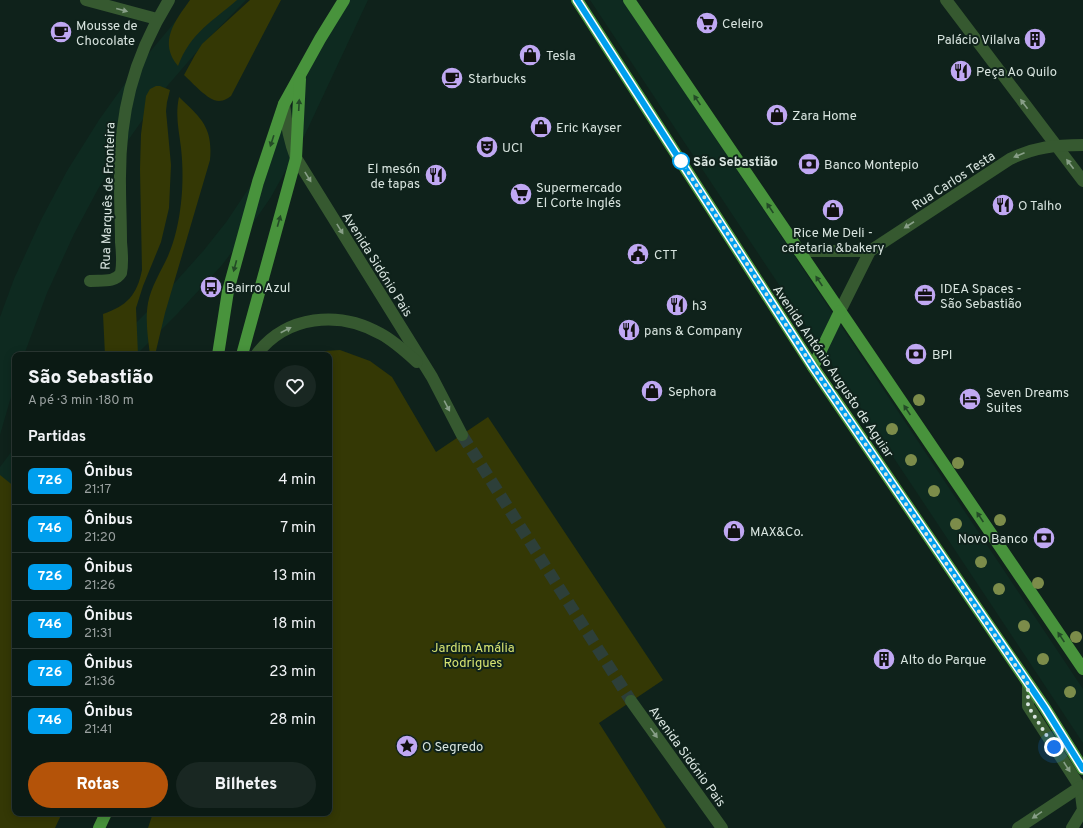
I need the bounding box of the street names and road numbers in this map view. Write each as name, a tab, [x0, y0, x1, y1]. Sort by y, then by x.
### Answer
street label: Rua Marquês de Fronteira	[98, 122, 120, 270]
street label: Rua Carlos Testa	[909, 149, 999, 215]
street label: Avenida Sidónio Pais	[338, 210, 415, 320]
street label: Avenida António Augusto de Aguiar	[768, 283, 896, 462]
street label: Avenida Sidónio Pais	[645, 704, 728, 811]

